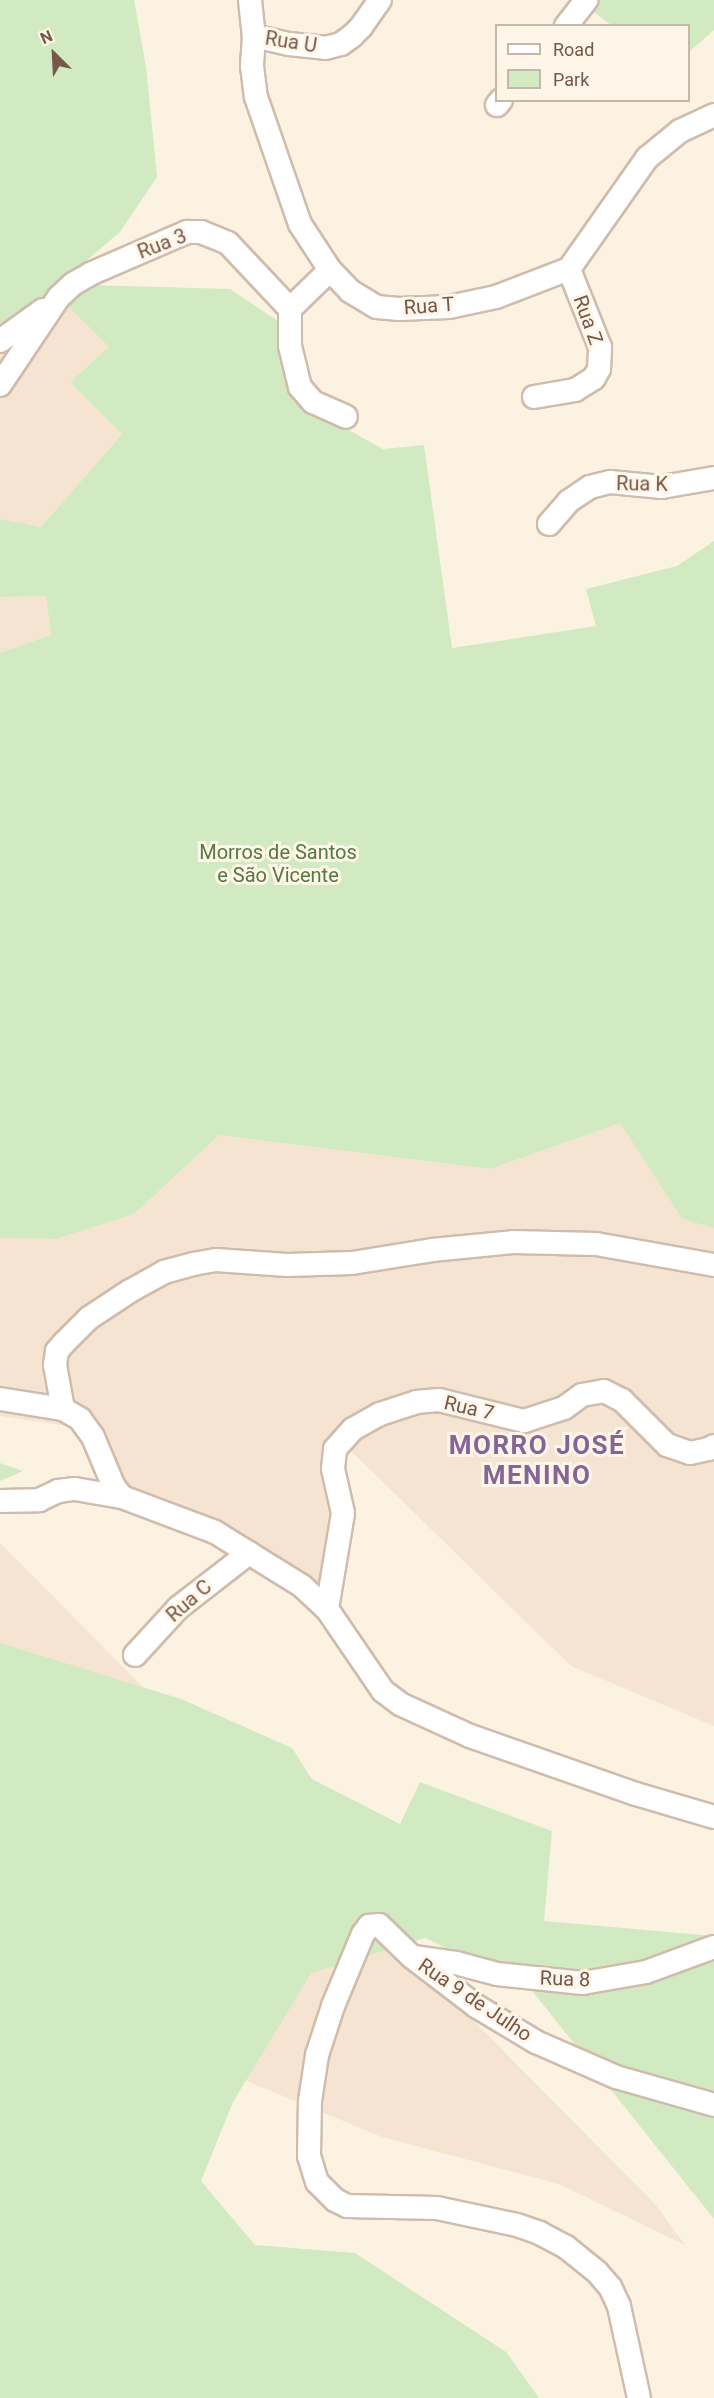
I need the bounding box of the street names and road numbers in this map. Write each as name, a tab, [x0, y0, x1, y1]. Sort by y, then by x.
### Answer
street label: Rua U	[263, 26, 319, 58]
street label: Rua 3	[134, 224, 190, 264]
street label: Rua T	[403, 292, 455, 320]
street label: Rua Z	[568, 292, 608, 348]
street label: Rua K	[616, 472, 668, 496]
street label: Rua 7	[442, 1391, 496, 1425]
street label: Rua C	[161, 1575, 217, 1627]
street label: Rua 9 de Julho	[414, 1953, 536, 2047]
street label: Rua 8	[539, 1966, 591, 1992]

